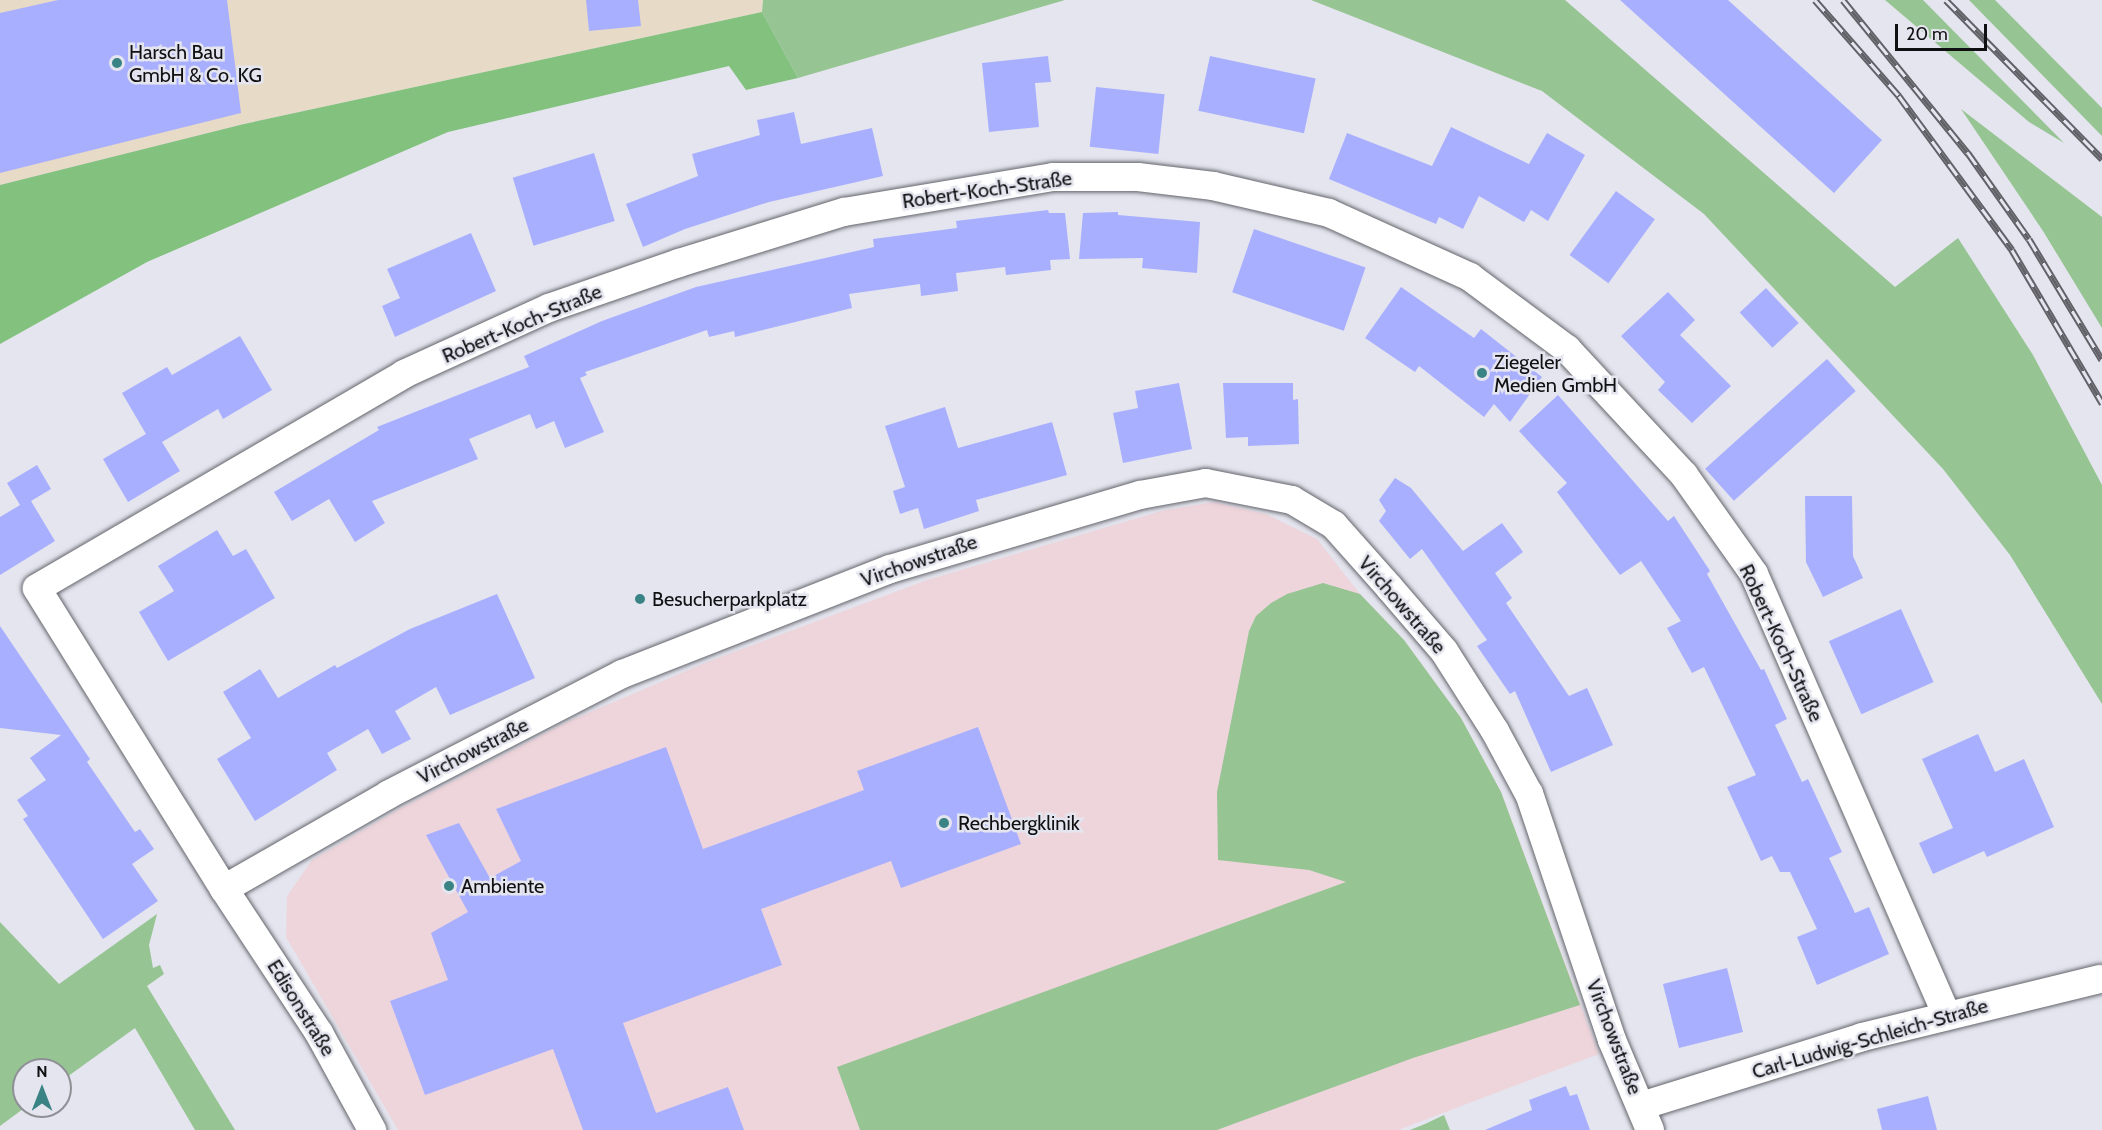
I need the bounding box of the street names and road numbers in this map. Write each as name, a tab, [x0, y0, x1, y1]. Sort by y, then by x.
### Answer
street label: Robert-Koch-Straße	[901, 166, 1073, 214]
street label: Robert-Koch-Straße	[439, 280, 605, 368]
street label: Virchowstraße	[858, 530, 980, 592]
street label: Virchowstraße	[1353, 551, 1451, 659]
street label: Robert-Koch-Straße	[1734, 560, 1828, 726]
street label: Virchowstraße	[414, 713, 532, 789]
street label: Edisonstraße	[262, 955, 340, 1061]
street label: Virchowstraße	[1581, 976, 1647, 1098]
street label: Carl-Ludwig-Schleich-Straße	[1749, 994, 1991, 1084]

